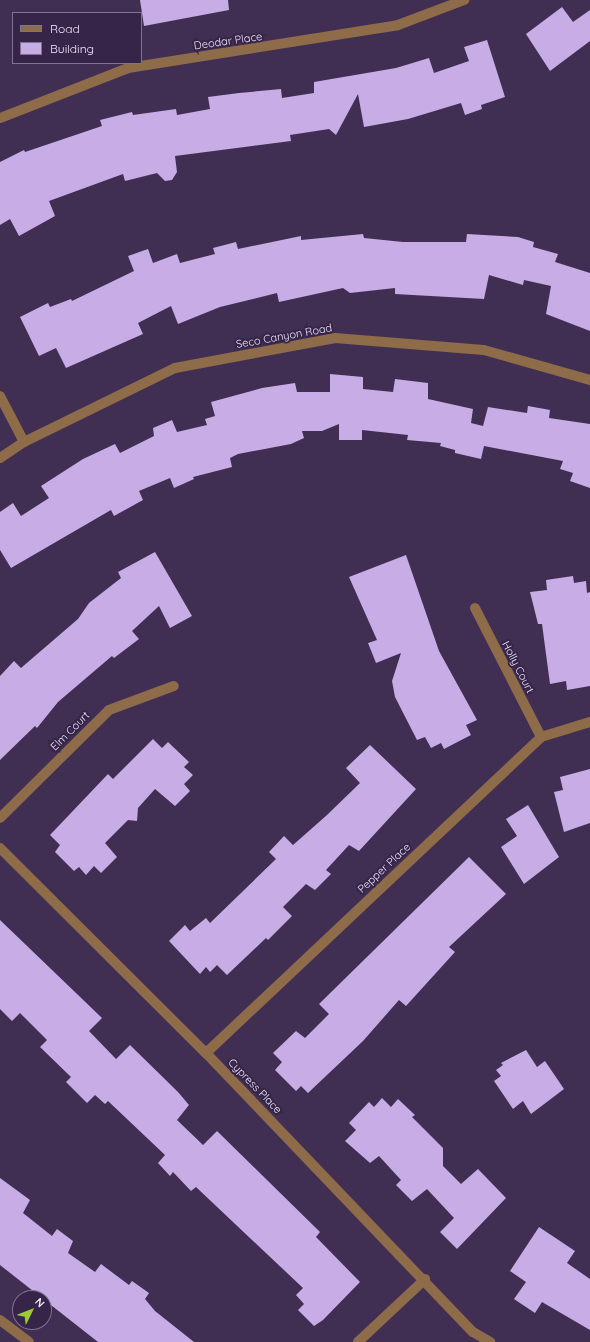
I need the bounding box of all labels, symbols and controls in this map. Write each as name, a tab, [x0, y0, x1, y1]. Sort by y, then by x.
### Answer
legend	[12, 12, 142, 64]
text: Road	[50, 21, 80, 36]
street label: Deodar Place	[193, 30, 263, 52]
text: Building	[50, 41, 94, 56]
street label: Seco Canyon Road	[235, 321, 333, 351]
street label: Holly Court	[499, 639, 537, 695]
street label: Elm Court	[48, 709, 92, 753]
street label: Pepper Place	[355, 840, 413, 896]
street label: Cypress Place	[225, 1056, 285, 1116]
north arrow	[12, 1290, 52, 1330]
text: N	[32, 1295, 48, 1310]

